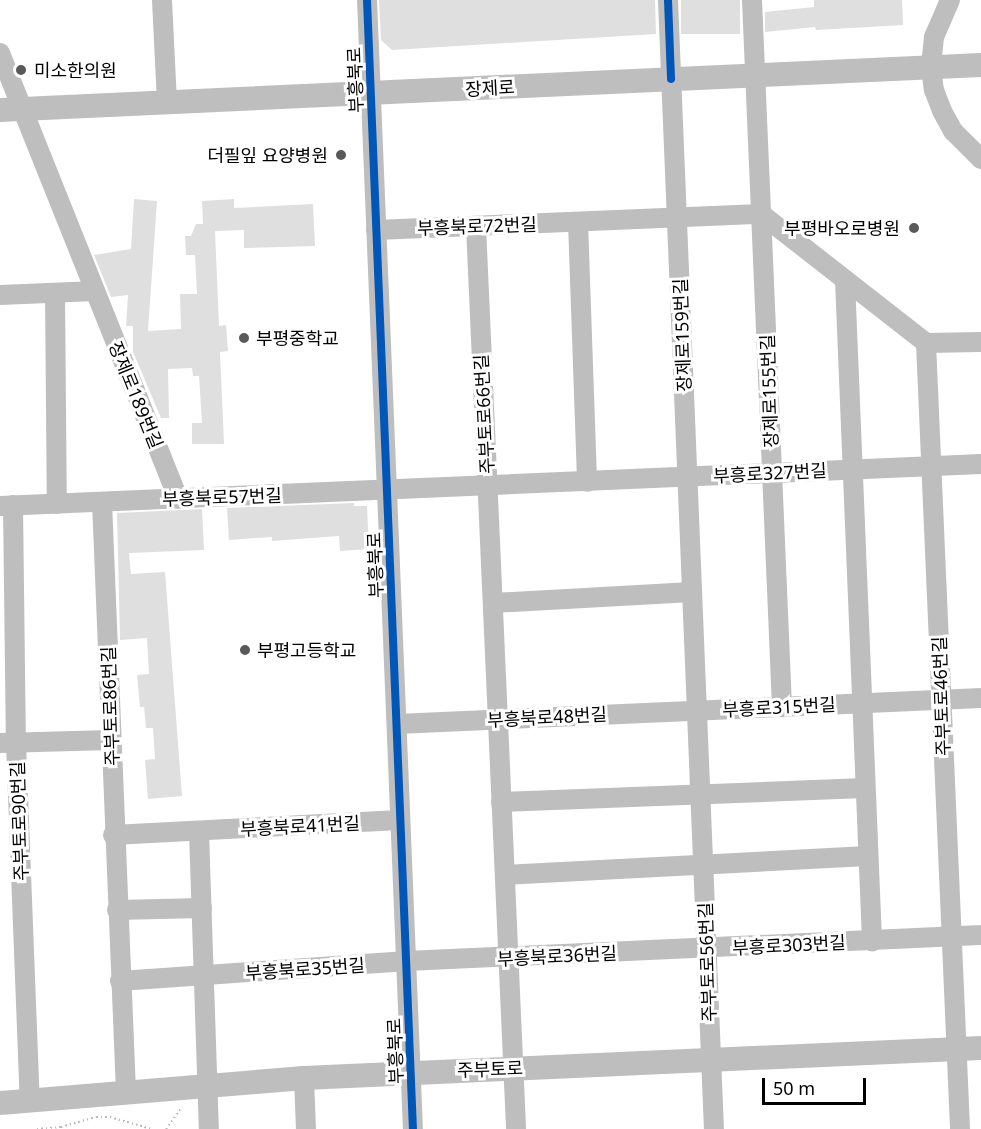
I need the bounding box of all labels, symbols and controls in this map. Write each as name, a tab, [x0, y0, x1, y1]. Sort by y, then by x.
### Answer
street label: 부흥북로	[343, 47, 367, 113]
place label: 미소한의원	[34, 59, 117, 81]
marker: 미소한의원	[12, 61, 30, 79]
street label: 장제로	[465, 76, 515, 100]
place label: 더필잎 요양병원	[207, 144, 328, 166]
marker: 더필잎 요양병원	[332, 146, 350, 164]
street label: 부흥북로72번길	[417, 213, 537, 239]
place label: 부평바오로병원	[784, 217, 900, 239]
marker: 부평바오로병원	[905, 219, 923, 237]
street label: 장제로159번길	[669, 278, 695, 392]
place label: 부평중학교	[256, 327, 339, 349]
marker: 부평중학교	[237, 331, 251, 345]
street label: 장제로155번길	[756, 334, 782, 448]
street label: 장제로189번길	[105, 338, 167, 452]
street label: 주부토로66번길	[470, 354, 498, 474]
street label: 부흥로327번길	[713, 459, 827, 487]
street label: 부흥북로57번길	[162, 484, 282, 510]
street label: 부흥북로	[363, 532, 387, 598]
street label: 주부토로46번길	[928, 636, 954, 756]
place label: 부평고등학교	[257, 639, 356, 661]
marker: 부평고등학교	[238, 643, 252, 657]
street label: 주부토로86번길	[97, 646, 123, 766]
street label: 부흥로315번길	[722, 693, 836, 721]
street label: 부흥북로48번길	[487, 703, 607, 731]
street label: 주부토로90번길	[6, 761, 32, 881]
street label: 부흥북로41번길	[240, 812, 360, 840]
street label: 주부토로56번길	[694, 902, 720, 1022]
street label: 부흥로303번길	[732, 931, 846, 959]
street label: 부흥북로36번길	[497, 942, 617, 970]
street label: 부흥북로35번길	[244, 954, 366, 984]
street label: 부흥북로	[383, 1018, 407, 1084]
street label: 주부토로	[457, 1057, 523, 1081]
scale bar	[765, 1066, 868, 1104]
text: 50 m	[773, 1076, 815, 1100]

